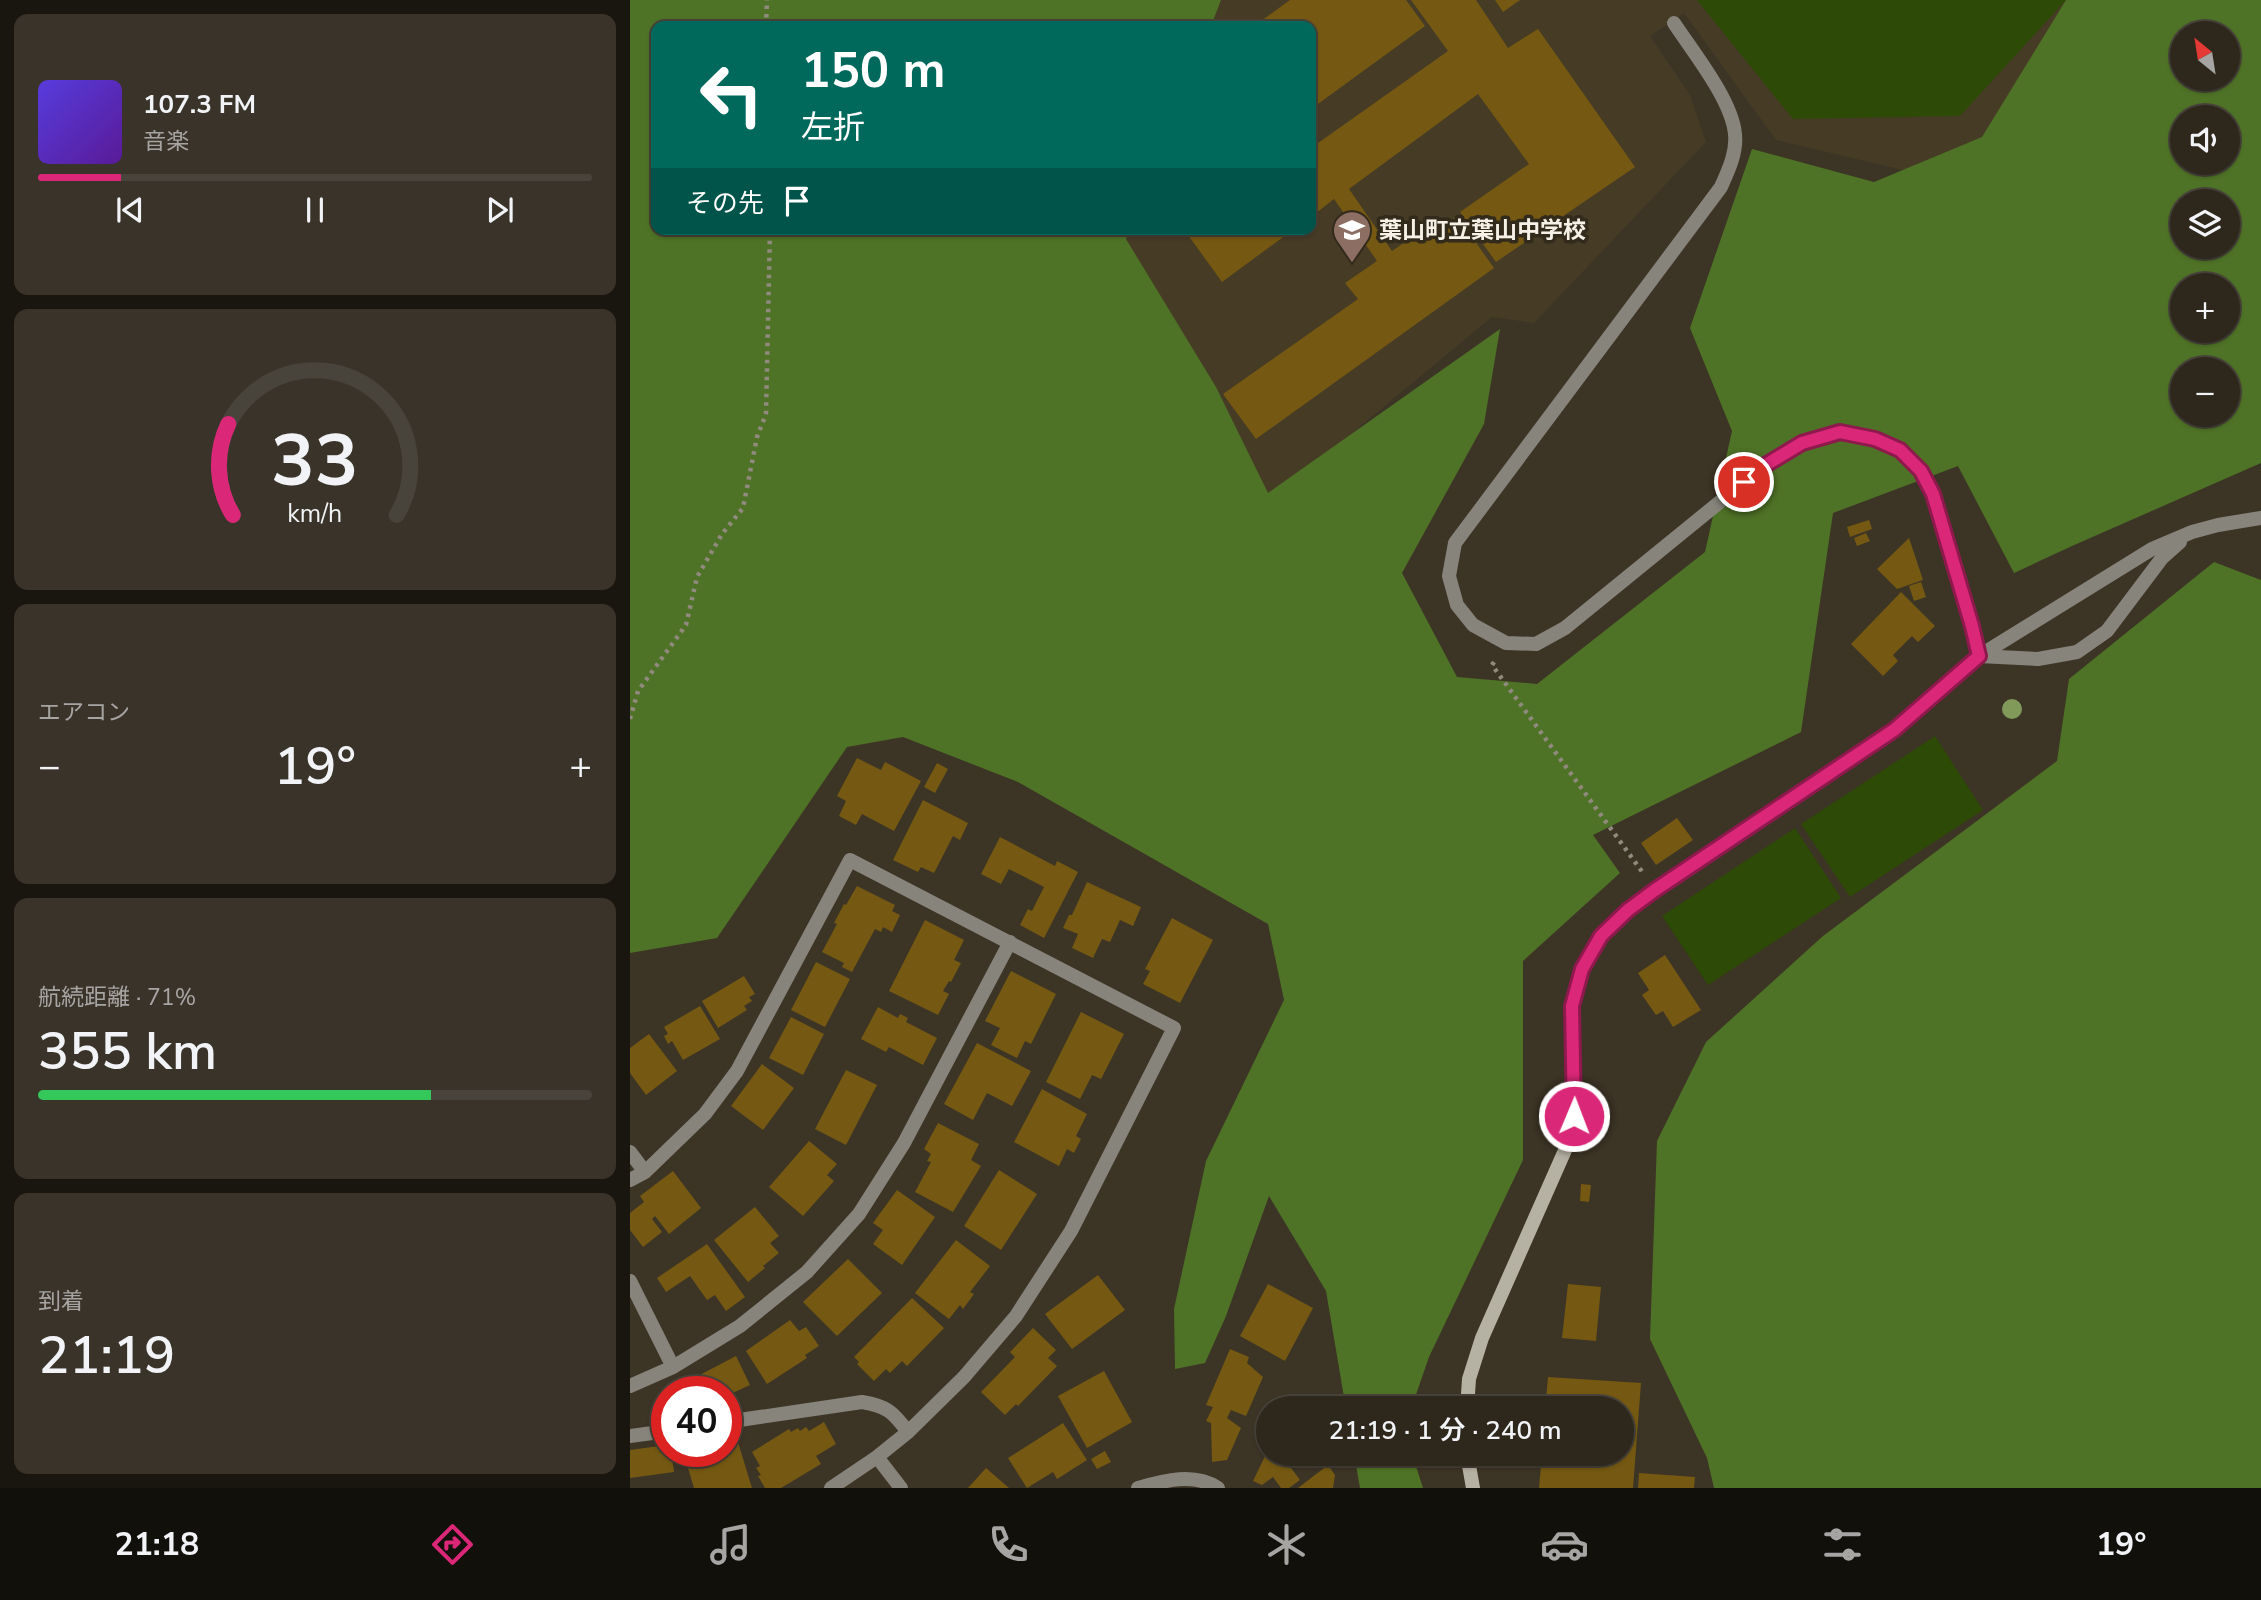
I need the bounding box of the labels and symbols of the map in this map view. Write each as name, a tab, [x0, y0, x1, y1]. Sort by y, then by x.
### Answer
north arrow	[2170, 21, 2240, 91]
school or university icon: 葉山町立葉山中学校	[1331, 209, 1373, 264]
place label: 葉山町立葉山中学校	[1379, 215, 1586, 246]
pin	[1714, 452, 1774, 512]
position arrow	[1537, 1079, 1611, 1153]
speed limit sign: 40	[651, 1376, 742, 1467]

